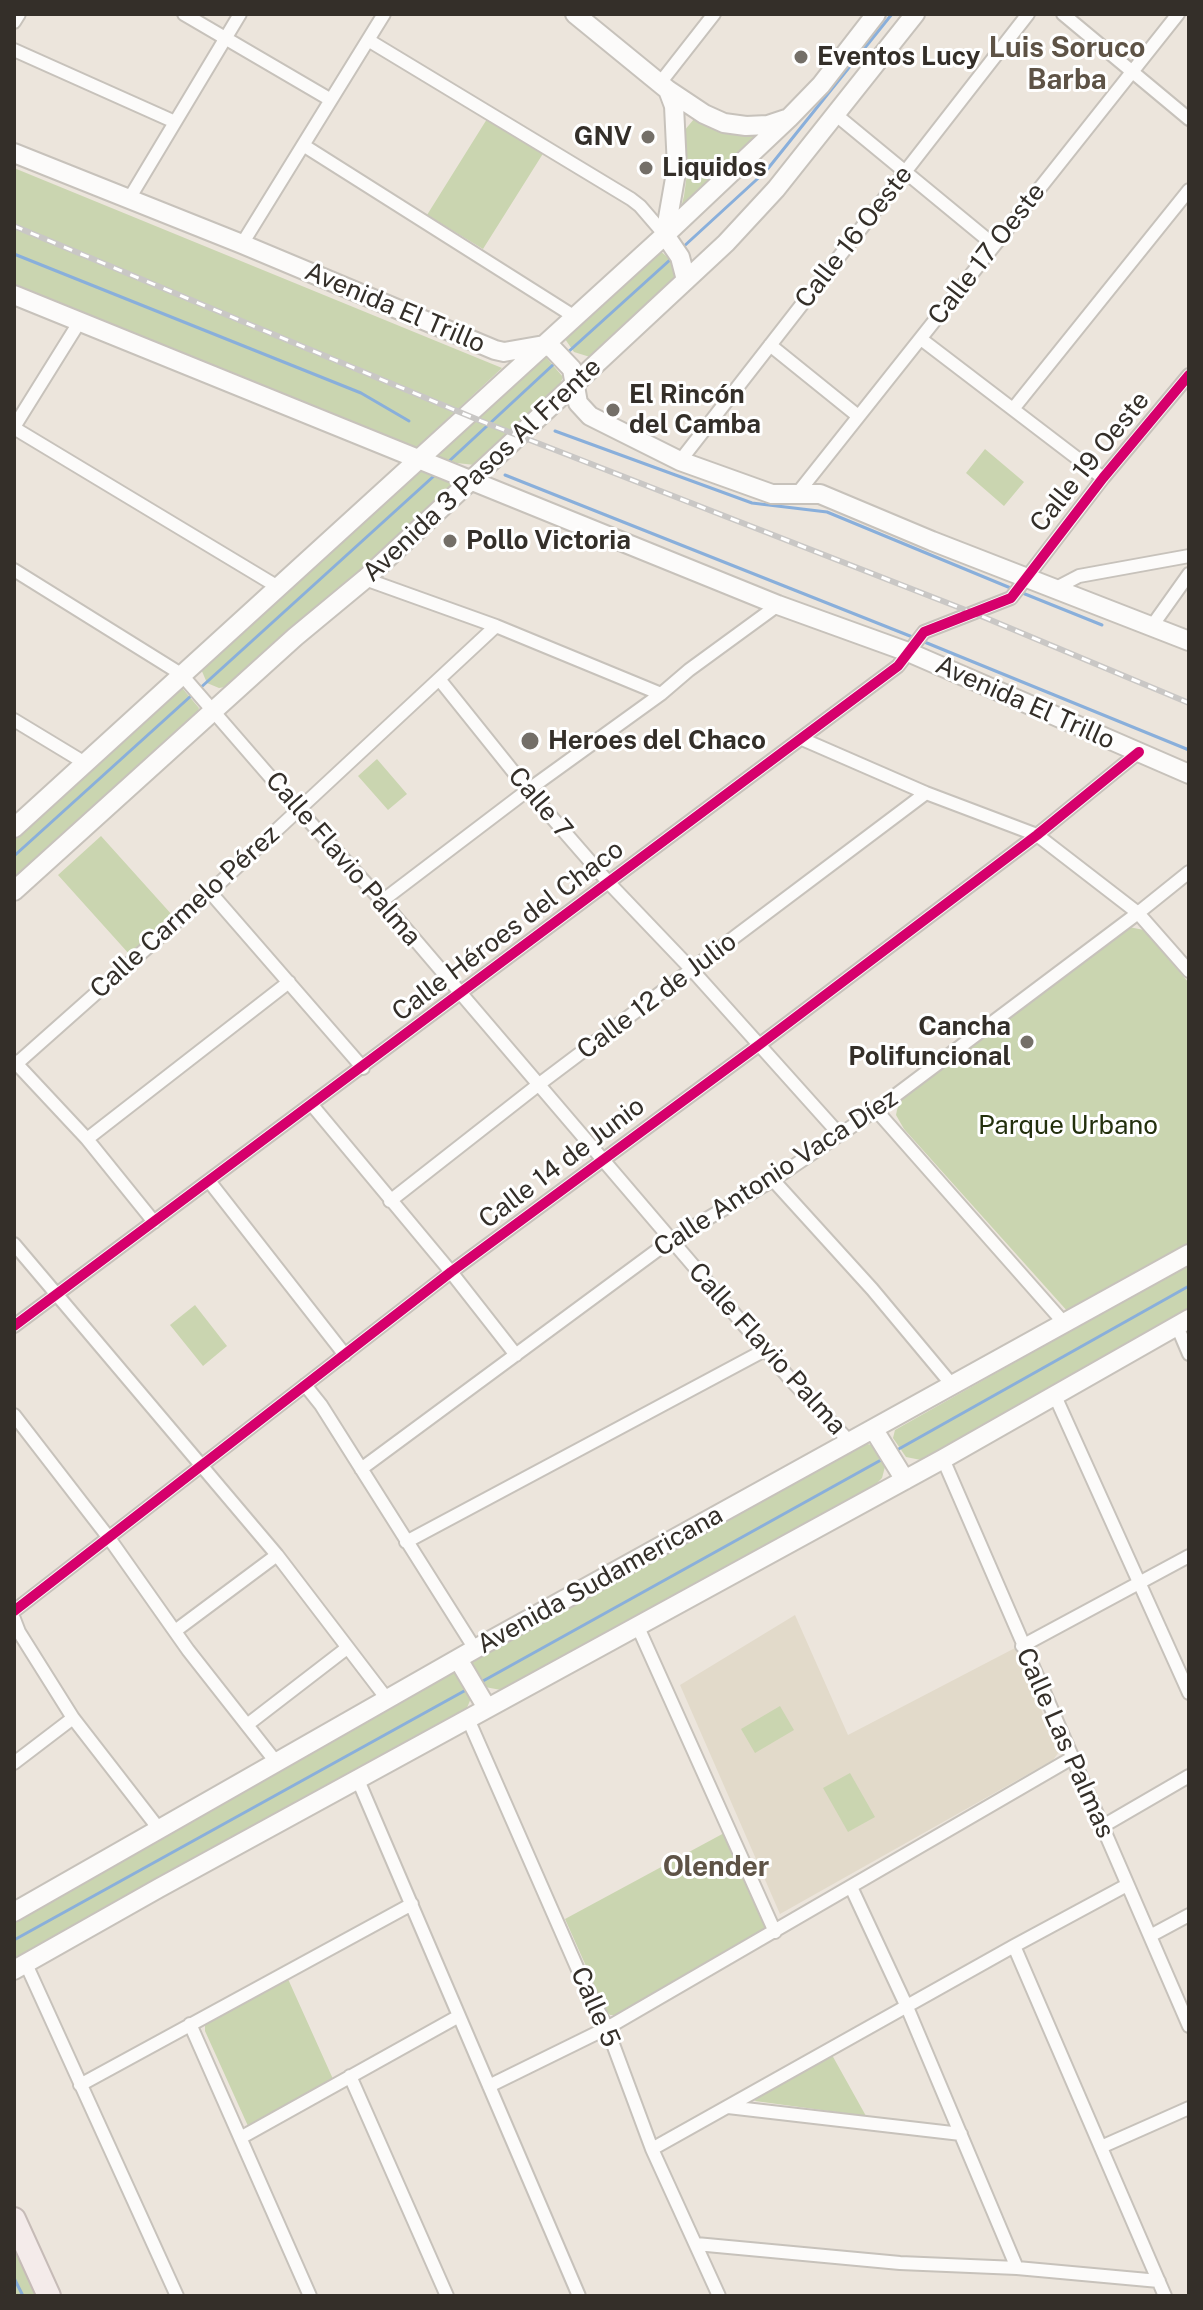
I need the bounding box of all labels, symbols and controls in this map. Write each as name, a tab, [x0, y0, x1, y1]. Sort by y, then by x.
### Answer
district label: Luis Soruco Barba	[989, 31, 1145, 97]
place label: Eventos Lucy	[817, 41, 980, 73]
marker: Eventos Lucy	[792, 48, 810, 66]
place label: GNV	[574, 121, 632, 153]
marker: GNV	[639, 128, 657, 146]
place label: Liquidos	[662, 152, 767, 184]
marker: Liquidos	[637, 159, 655, 177]
street label: Calle 16 Oeste	[789, 160, 919, 314]
street label: Calle 17 Oeste	[922, 177, 1052, 331]
street label: Avenida El Trillo	[300, 256, 490, 360]
street label: Avenida 3 Pasos Al Frente	[356, 351, 608, 589]
place label: El Rincón del Camba	[629, 379, 761, 440]
street label: Calle 19 Oeste	[1024, 385, 1156, 539]
marker: El Rincón del Camba	[604, 401, 622, 419]
place label: Pollo Victoria	[466, 525, 631, 557]
marker: Pollo Victoria	[441, 532, 459, 550]
street label: Avenida El Trillo	[931, 650, 1119, 756]
place label: Heroes del Chaco	[548, 725, 766, 757]
marker: Heroes del Chaco	[519, 730, 541, 752]
street label: Calle 7	[501, 761, 579, 845]
street label: Calle Flavio Palma	[259, 765, 427, 953]
street label: Calle Carmelo Pérez	[84, 819, 286, 1005]
street label: Calle Héroes del Chaco	[386, 834, 630, 1028]
street label: Calle 12 de Julio	[571, 926, 743, 1066]
place label: Cancha Polifuncional	[848, 1011, 1011, 1072]
marker: Cancha Polifuncional	[1018, 1033, 1036, 1051]
street label: Calle Antonio Vaca Díez	[648, 1082, 904, 1264]
street label: Calle 14 de Junio	[473, 1091, 651, 1235]
park label: Parque Urbano	[978, 1110, 1158, 1142]
street label: Calle Flavio Palma	[682, 1257, 852, 1441]
street label: Avenida Sudamericana	[472, 1499, 728, 1661]
street label: Calle Las Palmas	[1009, 1643, 1121, 1843]
district label: Olender	[663, 1850, 769, 1884]
street label: Calle 5	[564, 1962, 626, 2052]

